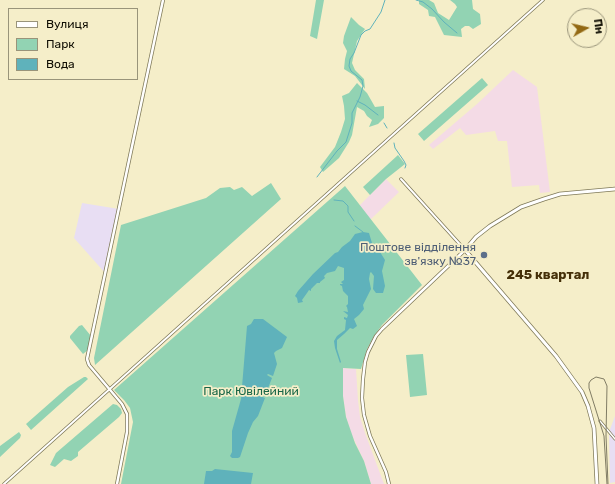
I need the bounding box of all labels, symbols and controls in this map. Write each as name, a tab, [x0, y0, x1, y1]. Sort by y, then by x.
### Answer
legend	[8, 8, 138, 80]
north arrow	[567, 8, 607, 48]
text: Вулиця	[46, 17, 88, 31]
text: Пн	[591, 18, 606, 35]
text: Парк	[46, 37, 75, 51]
text: Вода	[46, 57, 75, 71]
place label: Поштове відділення зв'язку №37	[360, 241, 476, 269]
marker: Поштове відділення зв'язку №37	[479, 250, 489, 260]
district label: 245 квартал	[507, 267, 589, 283]
park label: Парк Ювілейний	[203, 385, 299, 399]

